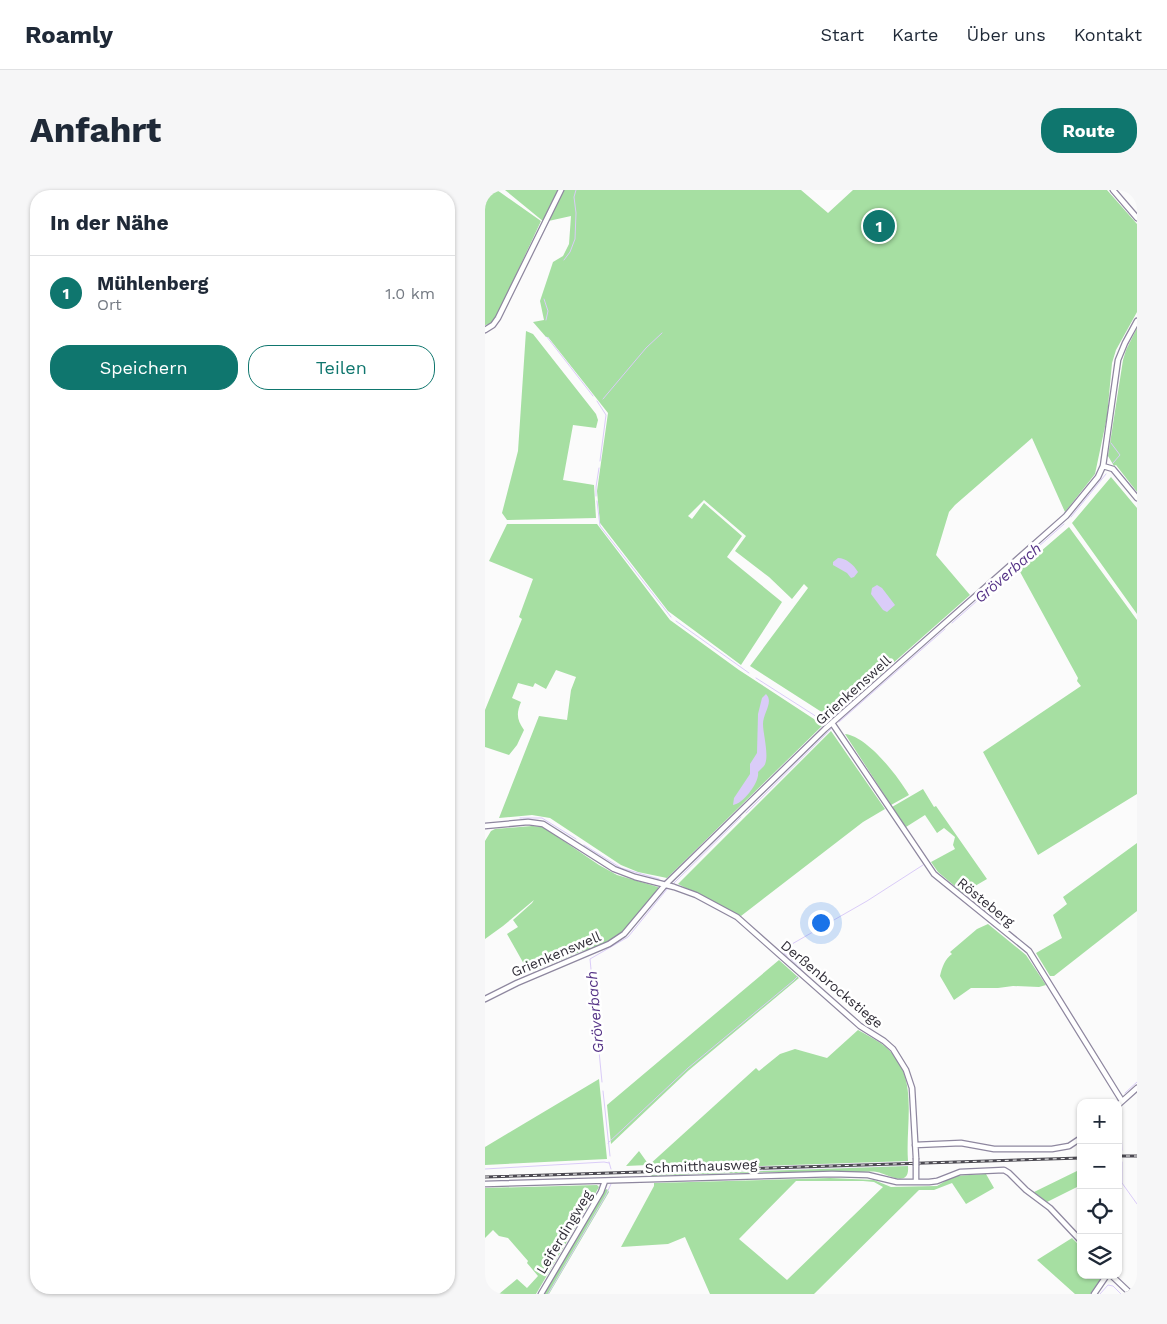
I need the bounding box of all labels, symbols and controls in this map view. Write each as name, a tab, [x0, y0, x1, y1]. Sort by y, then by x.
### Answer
text: Roamly	[25, 21, 113, 49]
text: Start	[820, 24, 864, 45]
text: Karte	[892, 24, 939, 45]
text: Über uns	[967, 24, 1046, 45]
text: Kontakt	[1074, 24, 1142, 45]
button: Route	[1041, 108, 1137, 153]
text: Anfahrt	[30, 109, 161, 151]
pin: 1	[863, 207, 895, 245]
text: In der Nähe	[50, 210, 169, 235]
text: Mühlenberg	[97, 272, 208, 295]
text: 1	[63, 284, 69, 303]
text: 1.0 km	[385, 284, 435, 303]
text: Ort	[97, 295, 122, 314]
button: Speichern	[50, 345, 238, 390]
button: Teilen	[248, 345, 435, 390]
water label: Gröverbach	[971, 539, 1045, 607]
street label: Grienkenswell	[812, 652, 894, 728]
street label: Rösteberg	[954, 874, 1018, 930]
your location	[808, 910, 834, 936]
street label: Grienkenswell	[509, 928, 604, 980]
street label: Derßenbrockstiege	[778, 937, 886, 1031]
water label: Gröverbach	[582, 970, 608, 1054]
map controls	[1077, 1099, 1122, 1279]
button: +	[1077, 1099, 1122, 1144]
button: −	[1077, 1144, 1122, 1189]
street label: Schmitthausweg	[644, 1156, 758, 1176]
street label: Leiferdingweg	[533, 1187, 595, 1277]
button: locate	[1077, 1189, 1122, 1234]
button: layers	[1077, 1234, 1122, 1279]

